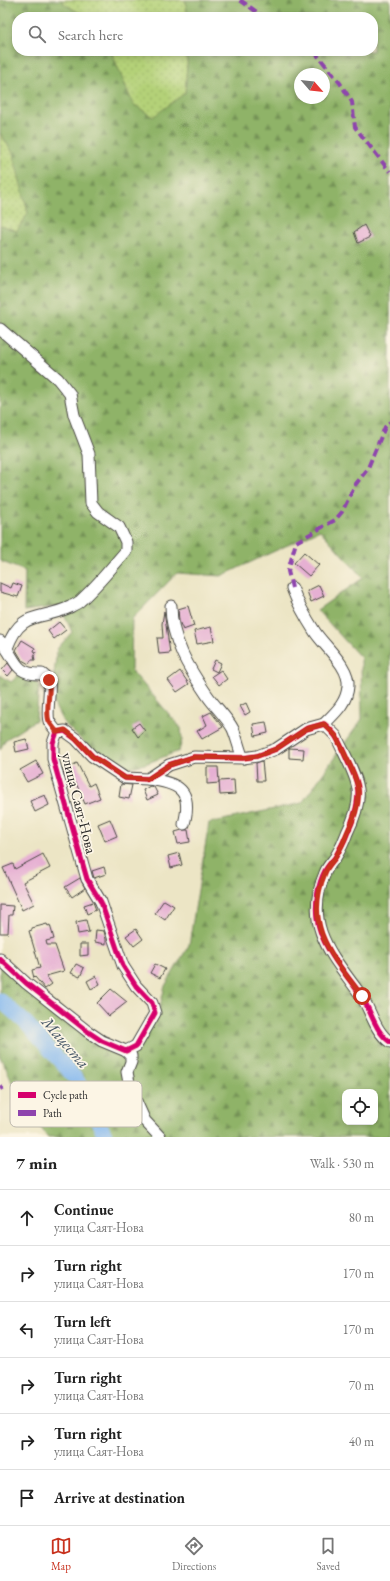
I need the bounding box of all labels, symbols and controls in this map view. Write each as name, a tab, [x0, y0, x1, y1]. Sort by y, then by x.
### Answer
search box	[12, 12, 378, 56]
icon: search	[26, 23, 48, 45]
text: Search here	[58, 25, 123, 44]
north arrow	[294, 68, 330, 104]
route end	[40, 671, 58, 689]
street label: улица Саят-Нова	[58, 750, 101, 855]
route start	[353, 987, 371, 1005]
water label: Мацеста	[37, 1011, 94, 1073]
legend	[10, 1081, 142, 1127]
text: Cycle path	[43, 1088, 88, 1102]
map controls	[342, 1089, 378, 1125]
button: locate	[342, 1089, 378, 1125]
text: Path	[43, 1106, 62, 1120]
text: 7 min	[16, 1152, 57, 1174]
text: Walk · 530 m	[310, 1155, 374, 1172]
text: Continue	[54, 1200, 114, 1219]
icon: ahead	[16, 1207, 38, 1229]
text: 80 m	[349, 1209, 374, 1226]
text: улица Саят-Нова	[54, 1219, 144, 1236]
text: Turn right	[54, 1256, 122, 1275]
icon: right	[16, 1263, 38, 1285]
text: 170 m	[343, 1265, 374, 1282]
text: улица Саят-Нова	[54, 1275, 144, 1292]
text: Turn left	[54, 1312, 111, 1331]
icon: left	[16, 1319, 38, 1341]
text: 170 m	[343, 1321, 374, 1338]
text: улица Саят-Нова	[54, 1331, 144, 1348]
text: Turn right	[54, 1368, 122, 1387]
icon: right	[16, 1375, 38, 1397]
text: 70 m	[349, 1377, 374, 1394]
text: улица Саят-Нова	[54, 1387, 144, 1404]
text: Turn right	[54, 1424, 122, 1443]
icon: right	[16, 1431, 38, 1453]
text: 40 m	[349, 1433, 374, 1450]
text: улица Саят-Нова	[54, 1443, 144, 1460]
icon: arrive	[16, 1487, 38, 1509]
text: Arrive at destination	[54, 1488, 185, 1507]
tab: Map	[50, 1535, 72, 1573]
tab: Directions	[172, 1535, 216, 1573]
tab: Saved	[316, 1535, 340, 1573]

